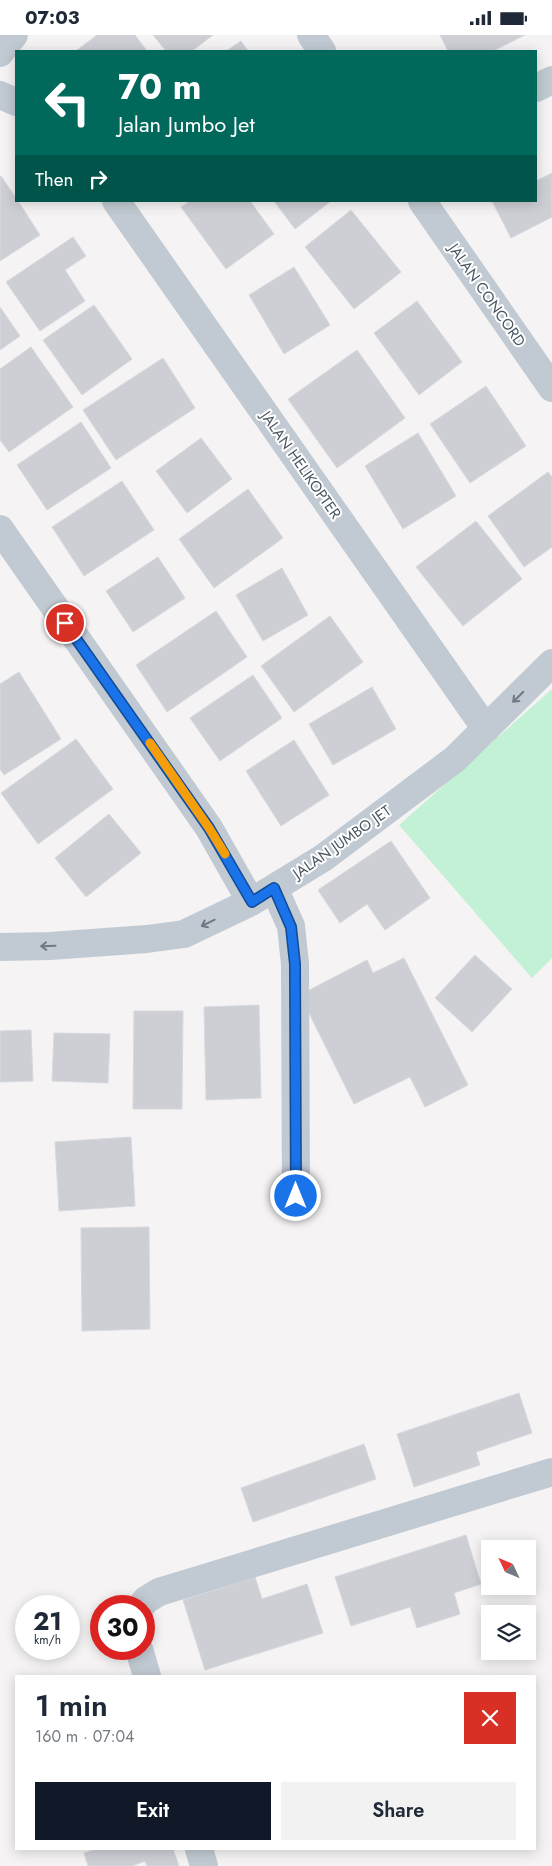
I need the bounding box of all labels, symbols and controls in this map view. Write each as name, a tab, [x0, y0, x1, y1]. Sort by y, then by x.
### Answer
text: 07:03	[25, 4, 80, 31]
text: 70 m	[118, 62, 201, 112]
icon: left	[35, 70, 100, 135]
text: Jalan Jumbo Jet	[118, 108, 255, 140]
icon: right	[84, 165, 112, 193]
text: Then	[35, 166, 74, 193]
street label: JALAN CONCORD	[442, 237, 531, 351]
street label: JALAN HELIKOPTER	[254, 405, 347, 524]
pin	[44, 602, 86, 644]
icon: arrive	[51, 609, 79, 637]
one-way arrow	[512, 691, 524, 703]
street label: JALAN JUMBO JET	[287, 800, 396, 885]
one-way arrow	[200, 918, 215, 928]
one-way arrow	[40, 942, 56, 951]
position arrow	[269, 1169, 321, 1221]
north arrow	[481, 1540, 536, 1595]
map controls	[481, 1540, 536, 1660]
speed limit sign: 30	[90, 1595, 155, 1660]
text: 21	[33, 1603, 62, 1639]
button: layers	[481, 1605, 536, 1660]
text: km/h	[34, 1631, 61, 1649]
text: 1 min	[35, 1684, 108, 1727]
button: close	[464, 1692, 516, 1744]
text: 160 m · 07:04	[35, 1725, 134, 1748]
button: Exit	[35, 1782, 271, 1840]
button: Share	[281, 1782, 516, 1840]

